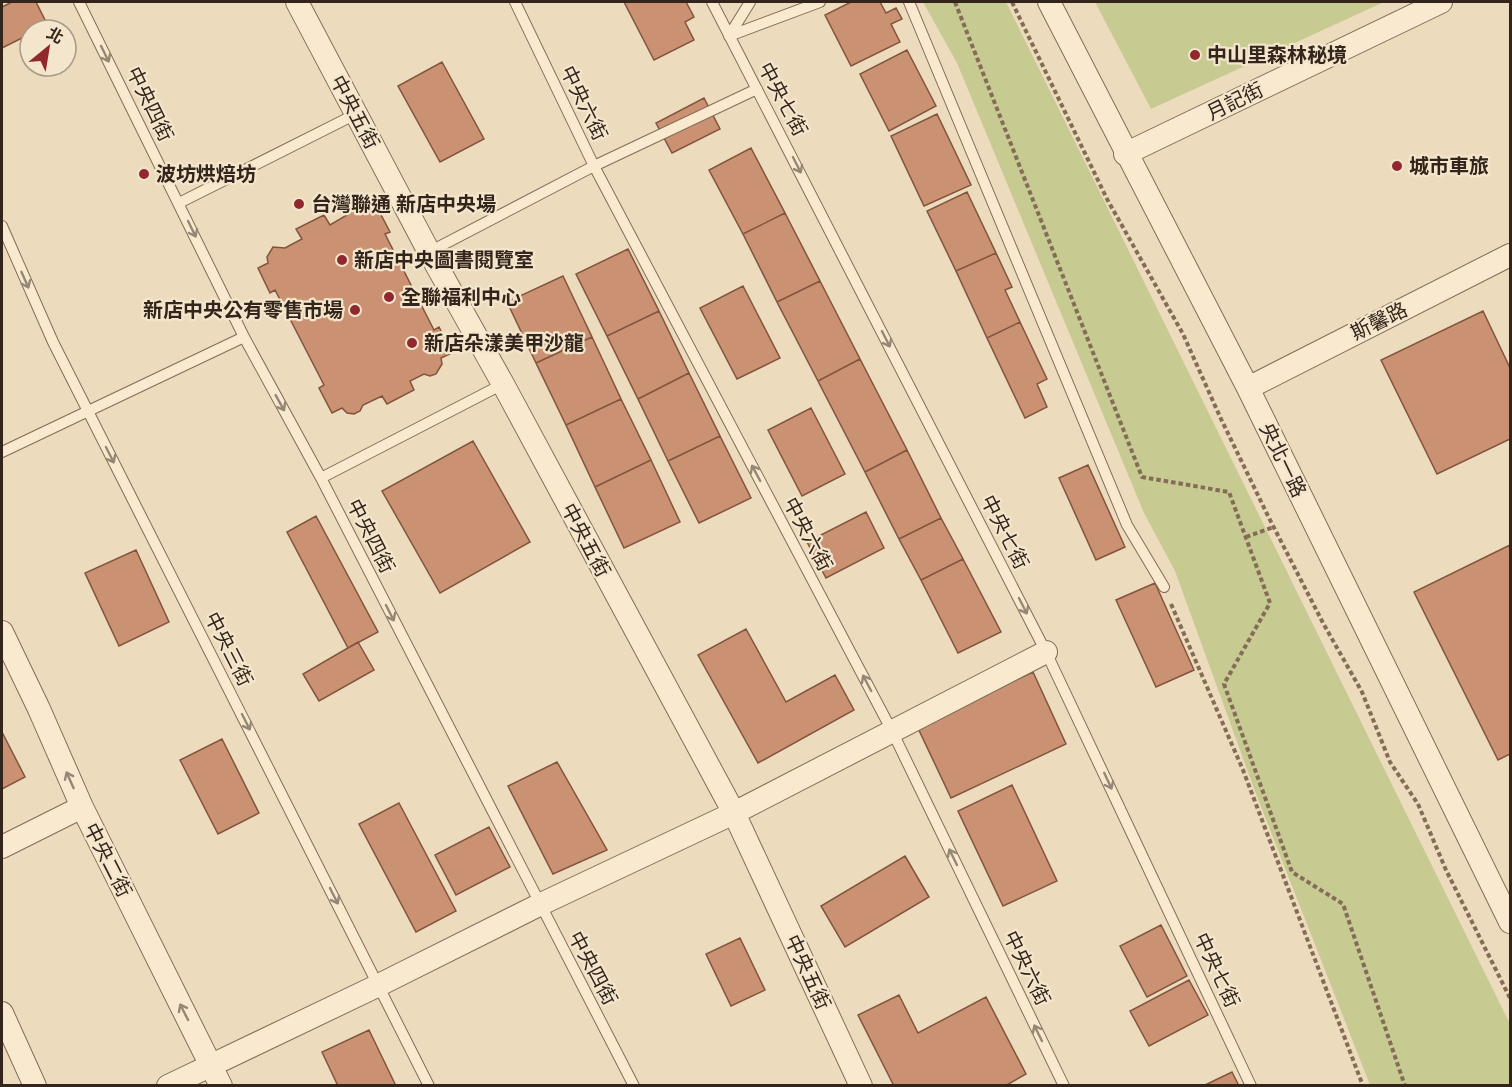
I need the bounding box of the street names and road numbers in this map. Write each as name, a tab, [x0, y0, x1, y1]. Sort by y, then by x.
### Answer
street label: 中央七街	[754, 58, 812, 140]
street label: 中央六街	[556, 62, 612, 144]
street label: 中央四街	[122, 63, 178, 145]
street label: 中央五街	[326, 71, 384, 153]
street label: 月記街	[1203, 77, 1267, 125]
street label: 斯馨路	[1347, 297, 1411, 345]
street label: 央北一路	[1255, 419, 1311, 501]
street label: 中央七街	[976, 491, 1034, 573]
street label: 中央六街	[779, 493, 837, 575]
street label: 中央四街	[342, 495, 400, 577]
street label: 中央五街	[557, 499, 615, 581]
street label: 中央三街	[200, 608, 258, 690]
street label: 中央二街	[79, 819, 137, 901]
street label: 中央四街	[564, 927, 622, 1009]
street label: 中央六街	[999, 927, 1055, 1009]
street label: 中央七街	[1189, 929, 1245, 1011]
street label: 中央五街	[780, 931, 836, 1013]

